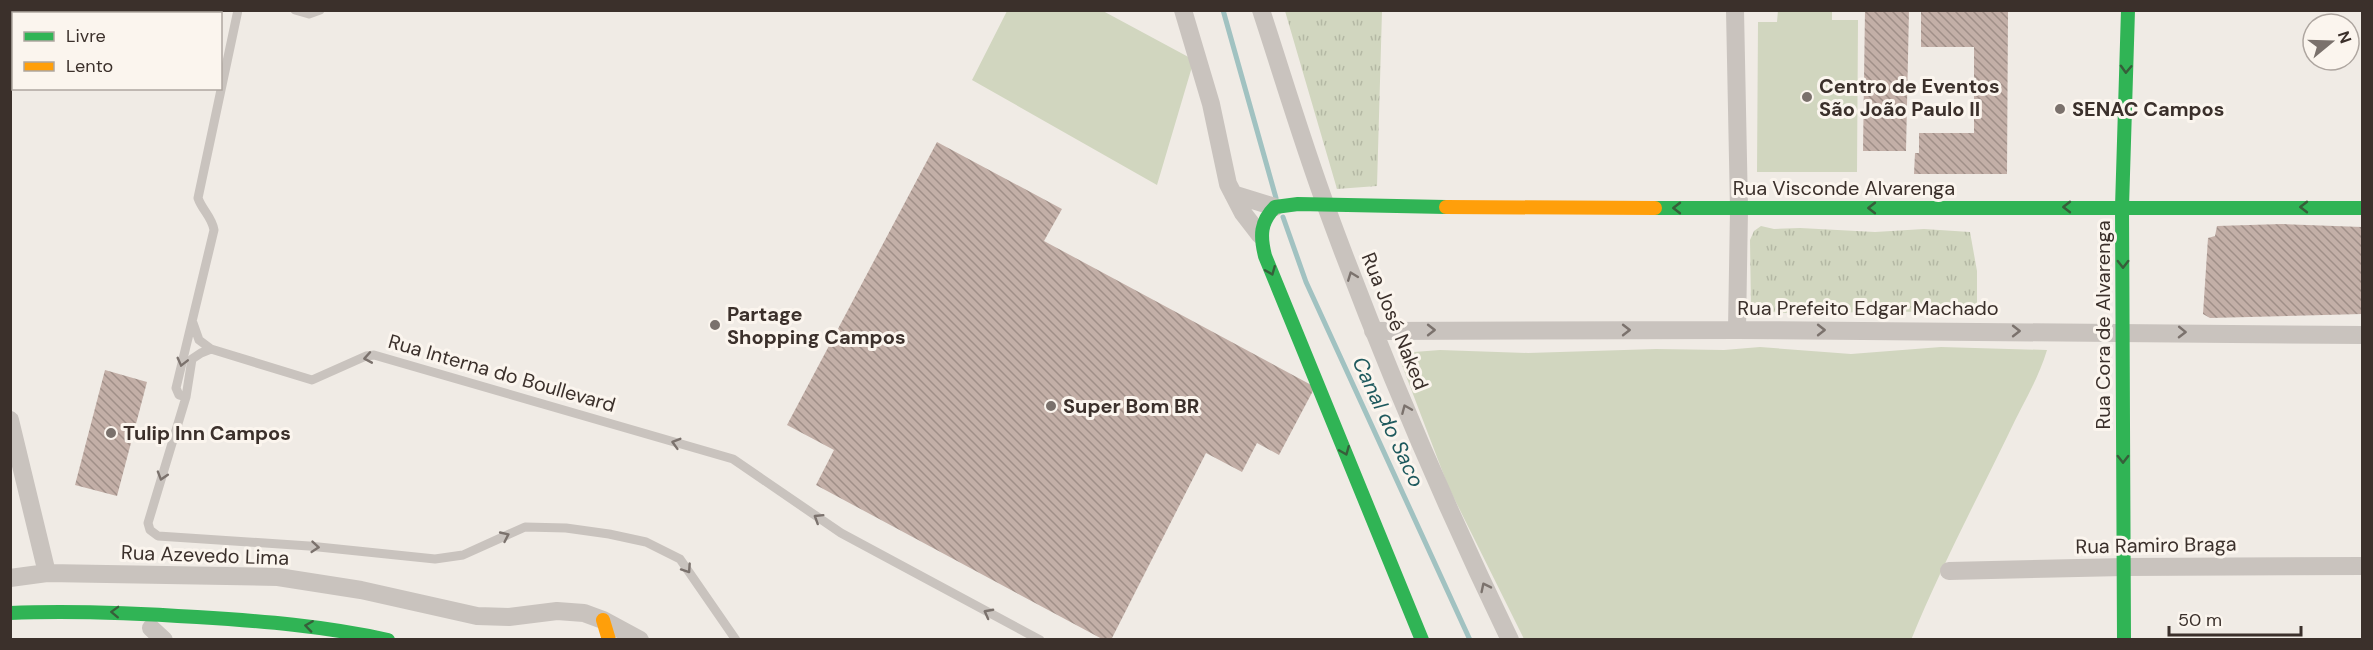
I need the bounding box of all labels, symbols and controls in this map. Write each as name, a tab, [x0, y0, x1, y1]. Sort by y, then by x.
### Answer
legend	[12, 12, 222, 90]
north arrow	[2301, 12, 2361, 72]
text: Livre	[66, 24, 106, 48]
text: N	[2333, 28, 2357, 46]
text: Lento	[66, 54, 113, 78]
one-way arrow	[2120, 64, 2132, 73]
place label: Centro de Eventos São João Paulo II	[1819, 73, 2000, 122]
marker: Centro de Eventos São João Paulo II	[1800, 90, 1814, 104]
place label: SENAC Campos	[2072, 96, 2224, 122]
marker: SENAC Campos	[2053, 102, 2067, 116]
street label: Rua Visconde Alvarenga	[1733, 175, 1955, 201]
one-way arrow	[2063, 201, 2072, 213]
one-way arrow	[2300, 201, 2309, 214]
one-way arrow	[1673, 202, 1682, 214]
one-way arrow	[1868, 202, 1877, 214]
street label: Rua Cora de Alvarenga	[2090, 220, 2116, 430]
street label: Rua José Naked	[1356, 248, 1434, 394]
one-way arrow	[2117, 259, 2129, 268]
one-way arrow	[1264, 265, 1276, 276]
one-way arrow	[1347, 271, 1359, 282]
street label: Rua Prefeito Edgar Machado	[1737, 295, 1999, 321]
place label: Partage Shopping Campos	[727, 301, 906, 350]
marker: Partage Shopping Campos	[708, 318, 722, 332]
one-way arrow	[1427, 324, 1436, 336]
one-way arrow	[1622, 324, 1631, 336]
one-way arrow	[1817, 324, 1826, 336]
one-way arrow	[2012, 325, 2021, 337]
one-way arrow	[2177, 326, 2186, 338]
street label: Rua Interna do Boullevard	[385, 328, 619, 418]
one-way arrow	[363, 351, 373, 364]
water label: Canal do Saco	[1346, 352, 1430, 492]
one-way arrow	[177, 356, 190, 366]
place label: Super Bom BR	[1063, 393, 1199, 419]
marker: Super Bom BR	[1044, 399, 1058, 413]
one-way arrow	[1401, 404, 1413, 415]
place label: Tulip Inn Campos	[123, 420, 291, 446]
marker: Tulip Inn Campos	[104, 426, 118, 440]
one-way arrow	[672, 438, 682, 450]
one-way arrow	[1338, 445, 1350, 456]
one-way arrow	[2117, 454, 2129, 463]
one-way arrow	[157, 470, 169, 481]
one-way arrow	[814, 513, 824, 525]
one-way arrow	[499, 531, 510, 543]
street label: Rua Ramiro Braga	[2075, 531, 2237, 559]
street label: Rua Azevedo Lima	[121, 539, 289, 571]
one-way arrow	[311, 540, 320, 553]
one-way arrow	[680, 563, 691, 574]
one-way arrow	[1480, 582, 1492, 593]
scale bar	[2169, 599, 2301, 637]
one-way arrow	[110, 605, 119, 618]
text: 50 m	[2178, 608, 2222, 632]
one-way arrow	[984, 609, 994, 620]
one-way arrow	[305, 620, 314, 632]

